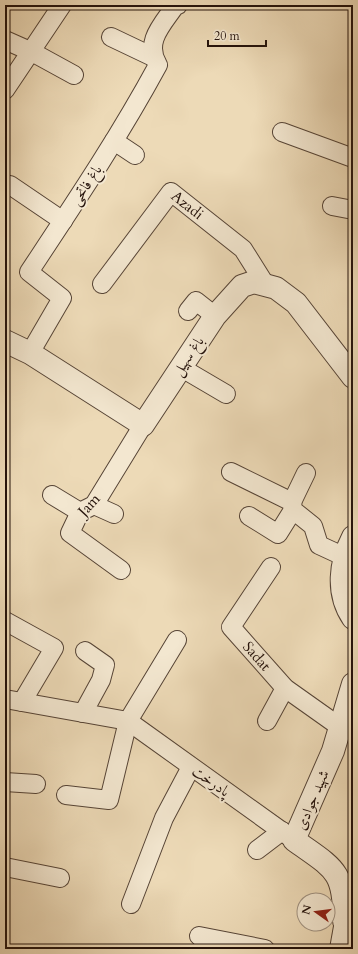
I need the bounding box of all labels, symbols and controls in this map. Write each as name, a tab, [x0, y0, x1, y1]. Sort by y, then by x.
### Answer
scale bar	[208, 22, 266, 48]
text: 20 m	[214, 28, 241, 44]
street label: باغ فاتحی	[65, 161, 109, 211]
street label: Azadi	[167, 186, 208, 224]
street label: باغ سهیل	[167, 332, 211, 381]
street label: Jam	[72, 489, 105, 522]
street label: Sadat	[238, 637, 275, 675]
street label: پادرخت	[187, 761, 235, 803]
street label: شهید جوادی	[290, 767, 334, 833]
north arrow	[296, 892, 336, 932]
text: N	[298, 903, 315, 916]

